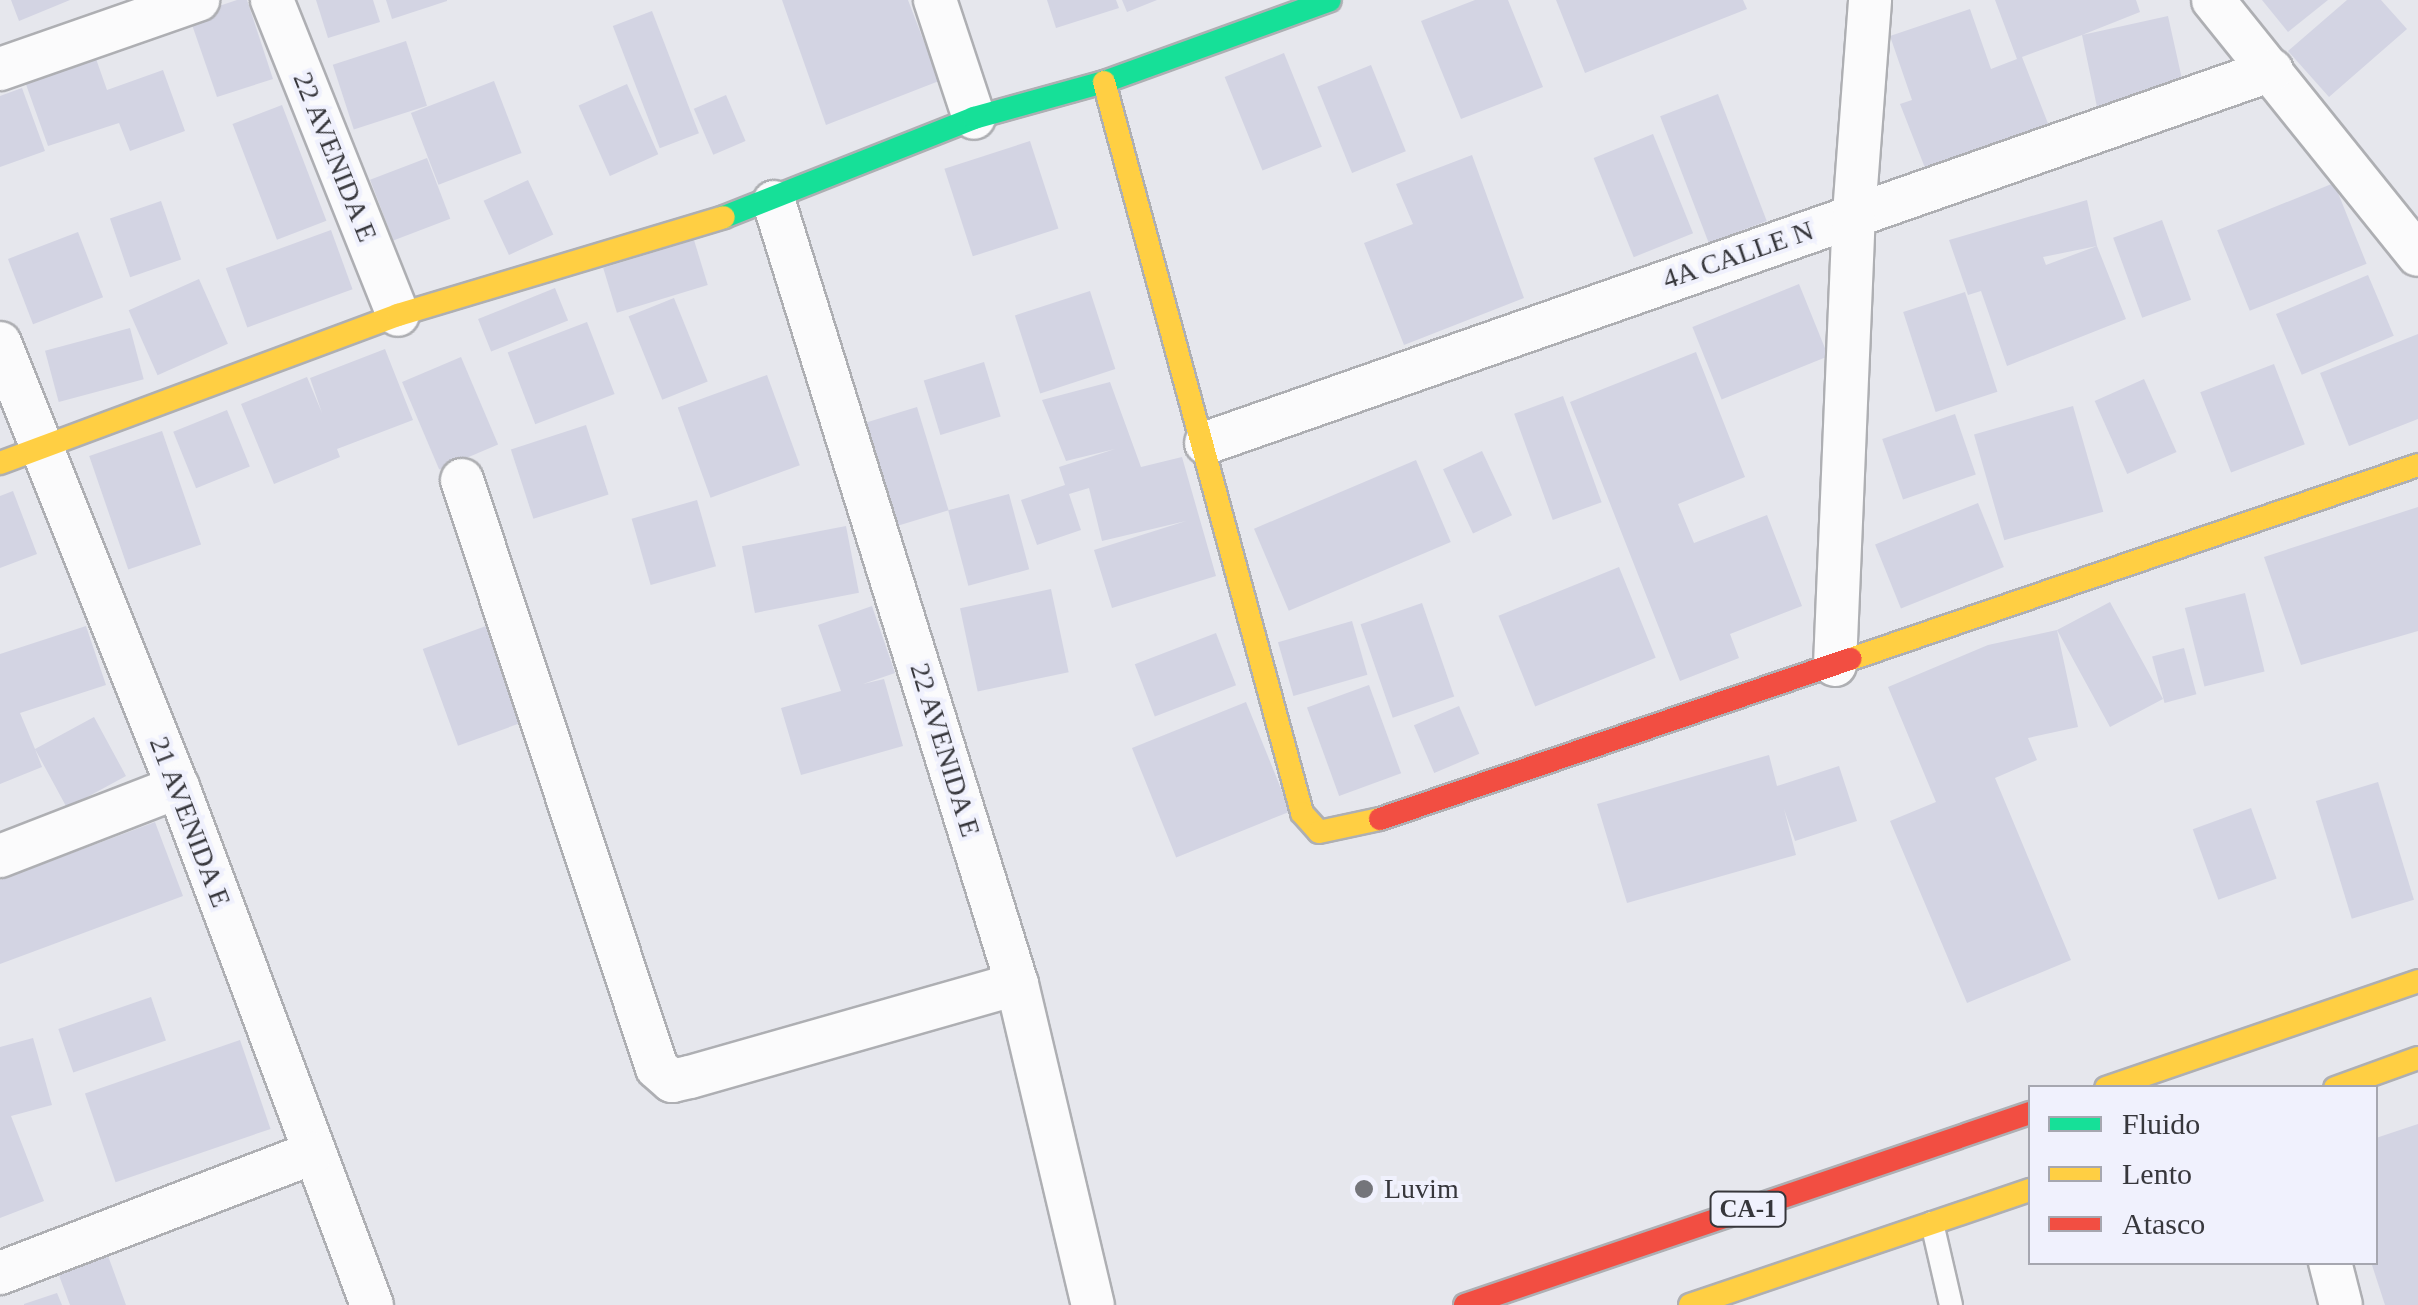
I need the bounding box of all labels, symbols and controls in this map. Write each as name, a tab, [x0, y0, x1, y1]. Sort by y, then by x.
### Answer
street label: 22 AVENIDA E	[285, 66, 385, 248]
street label: 4A CALLE N	[1658, 213, 1818, 297]
street label: 22 AVENIDA E	[902, 658, 988, 842]
street label: 21 AVENIDA E	[142, 731, 238, 913]
legend	[2028, 1085, 2378, 1265]
text: Fluido	[2122, 1107, 2200, 1140]
text: Lento	[2122, 1157, 2192, 1190]
place label: Luvim	[1384, 1172, 1459, 1206]
marker: Luvim	[1353, 1178, 1375, 1200]
road number: CA-1	[1708, 1189, 1788, 1229]
text: Atasco	[2122, 1207, 2205, 1240]

